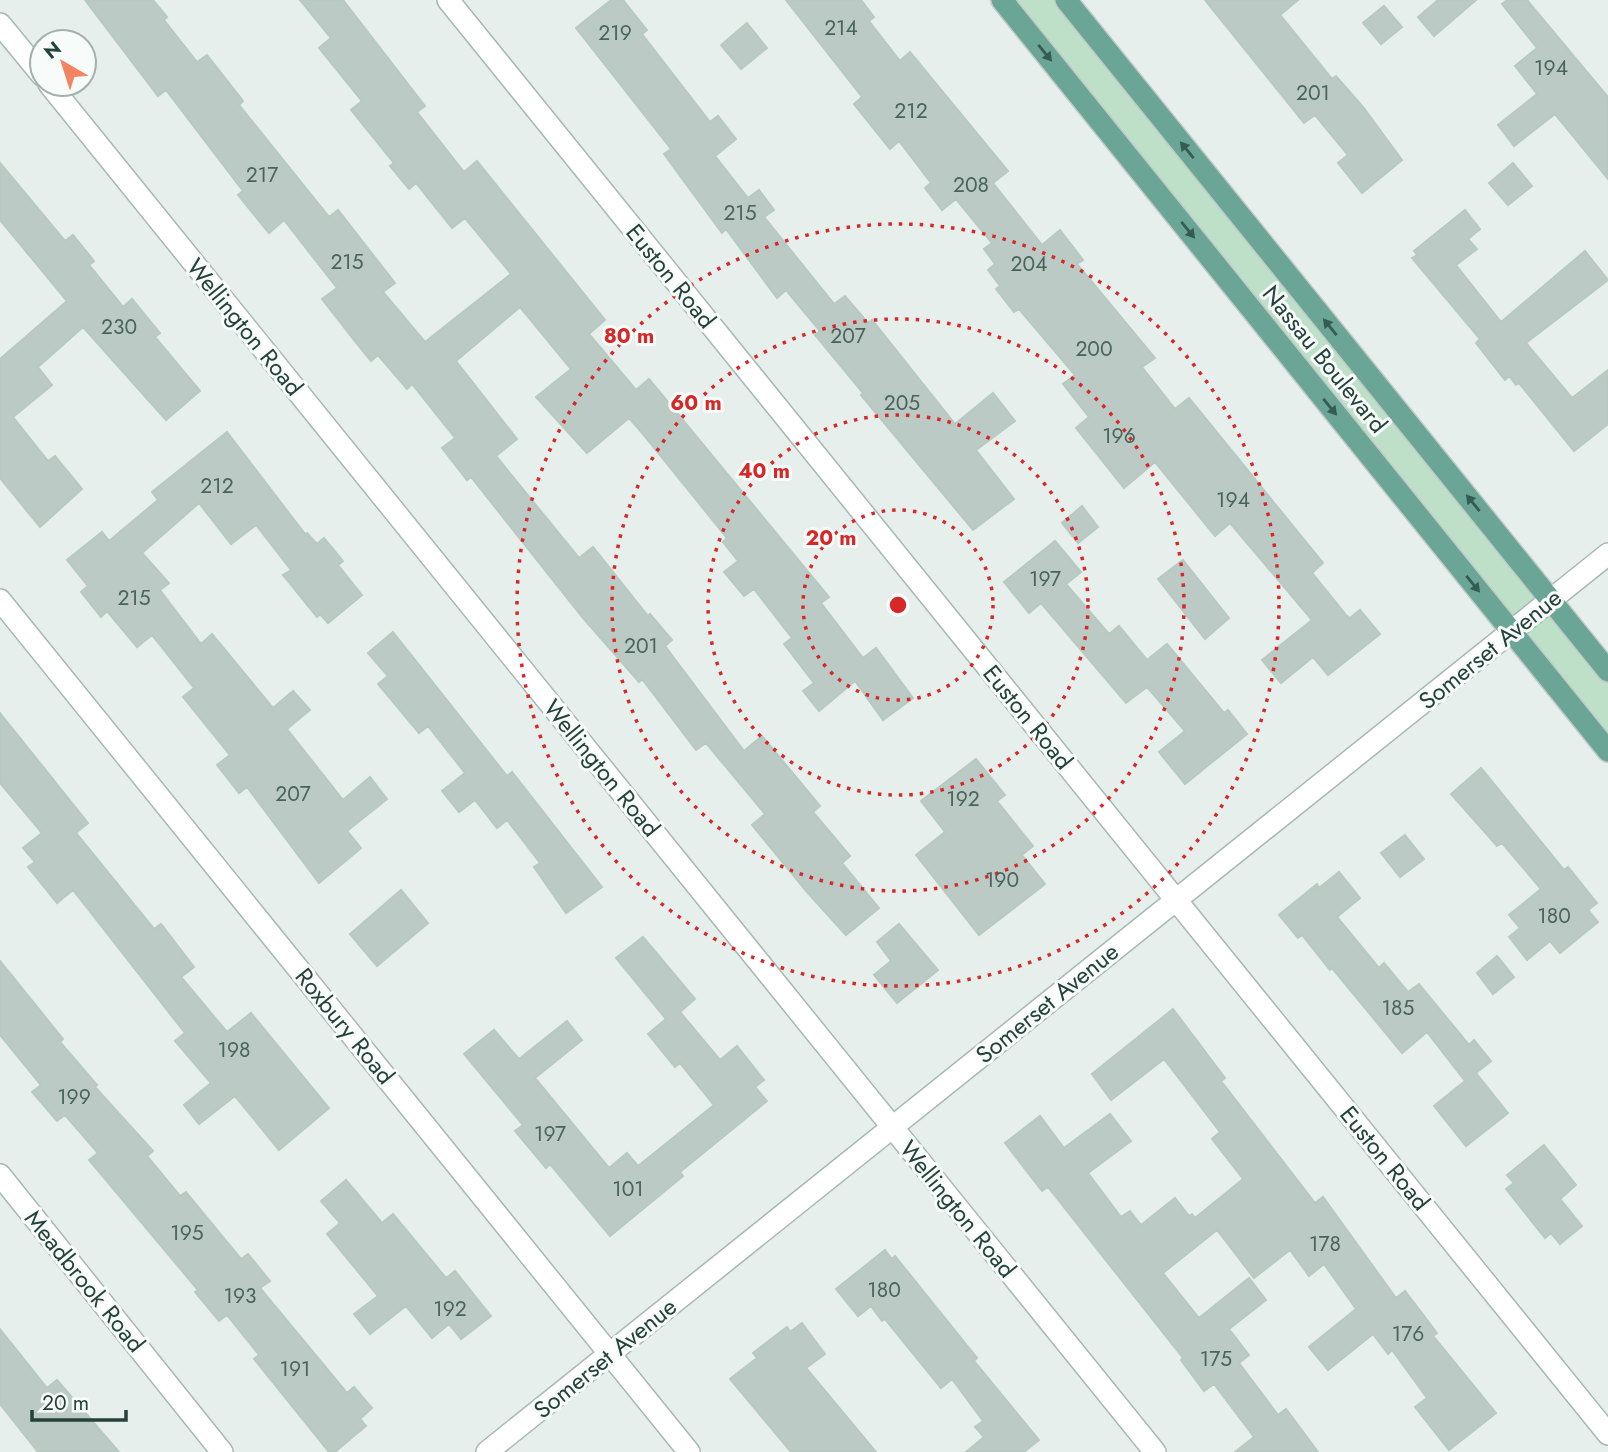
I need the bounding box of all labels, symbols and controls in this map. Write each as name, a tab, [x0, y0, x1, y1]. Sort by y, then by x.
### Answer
house number: 214	[824, 13, 858, 43]
house number: 219	[598, 18, 632, 48]
north arrow	[28, 28, 98, 98]
text: N	[38, 35, 67, 65]
one-way arrow	[1037, 44, 1052, 62]
house number: 194	[1534, 53, 1568, 83]
house number: 201	[1296, 78, 1330, 108]
house number: 212	[894, 96, 928, 126]
one-way arrow	[1180, 141, 1195, 158]
house number: 217	[246, 160, 278, 190]
house number: 208	[953, 170, 989, 200]
house number: 215	[723, 198, 757, 228]
street label: Euston Road	[618, 216, 724, 336]
one-way arrow	[1180, 221, 1195, 239]
house number: 215	[330, 247, 364, 277]
house number: 204	[1011, 249, 1047, 279]
street label: Wellington Road	[178, 251, 312, 403]
street label: Nassau Boulevard	[1254, 277, 1396, 441]
house number: 230	[101, 312, 137, 342]
one-way arrow	[1323, 318, 1338, 335]
text: 80 m	[604, 321, 654, 351]
house number: 207	[830, 321, 866, 351]
house number: 200	[1075, 334, 1113, 364]
text: 60 m	[670, 388, 722, 418]
house number: 205	[884, 388, 920, 418]
one-way arrow	[1323, 398, 1338, 416]
house number: 196	[1102, 421, 1136, 451]
text: 40 m	[738, 456, 790, 486]
house number: 212	[200, 471, 234, 501]
house number: 194	[1216, 485, 1250, 515]
one-way arrow	[1466, 495, 1481, 512]
text: 20 m	[805, 523, 857, 553]
house number: 197	[1029, 564, 1061, 594]
one-way arrow	[1466, 575, 1481, 593]
street label: Somerset Avenue	[1411, 580, 1569, 718]
house number: 215	[117, 583, 151, 613]
centre of rings	[886, 593, 910, 617]
house number: 201	[624, 631, 658, 661]
street label: Euston Road	[975, 657, 1081, 777]
street label: Wellington Road	[535, 692, 669, 844]
house number: 207	[275, 779, 311, 809]
house number: 192	[946, 784, 980, 814]
house number: 190	[985, 865, 1019, 895]
house number: 180	[1537, 901, 1571, 931]
street label: Somerset Avenue	[968, 934, 1126, 1072]
street label: Roxbury Road	[287, 960, 403, 1092]
house number: 185	[1382, 993, 1414, 1023]
house number: 198	[217, 1035, 251, 1065]
house number: 199	[57, 1082, 91, 1112]
street label: Euston Road	[1332, 1098, 1438, 1218]
house number: 197	[534, 1119, 566, 1149]
street label: Wellington Road	[891, 1133, 1025, 1285]
house number: 101	[612, 1174, 644, 1204]
street label: Meadbrook Road	[17, 1202, 153, 1360]
house number: 195	[170, 1218, 204, 1248]
house number: 178	[1309, 1229, 1341, 1259]
house number: 180	[867, 1275, 901, 1305]
house number: 193	[223, 1281, 257, 1311]
street label: Somerset Avenue	[526, 1289, 684, 1427]
house number: 192	[433, 1294, 467, 1324]
house number: 176	[1392, 1319, 1424, 1349]
house number: 175	[1200, 1344, 1232, 1374]
house number: 191	[280, 1354, 311, 1384]
scale bar	[32, 1378, 126, 1422]
text: 20 m	[42, 1388, 89, 1418]

